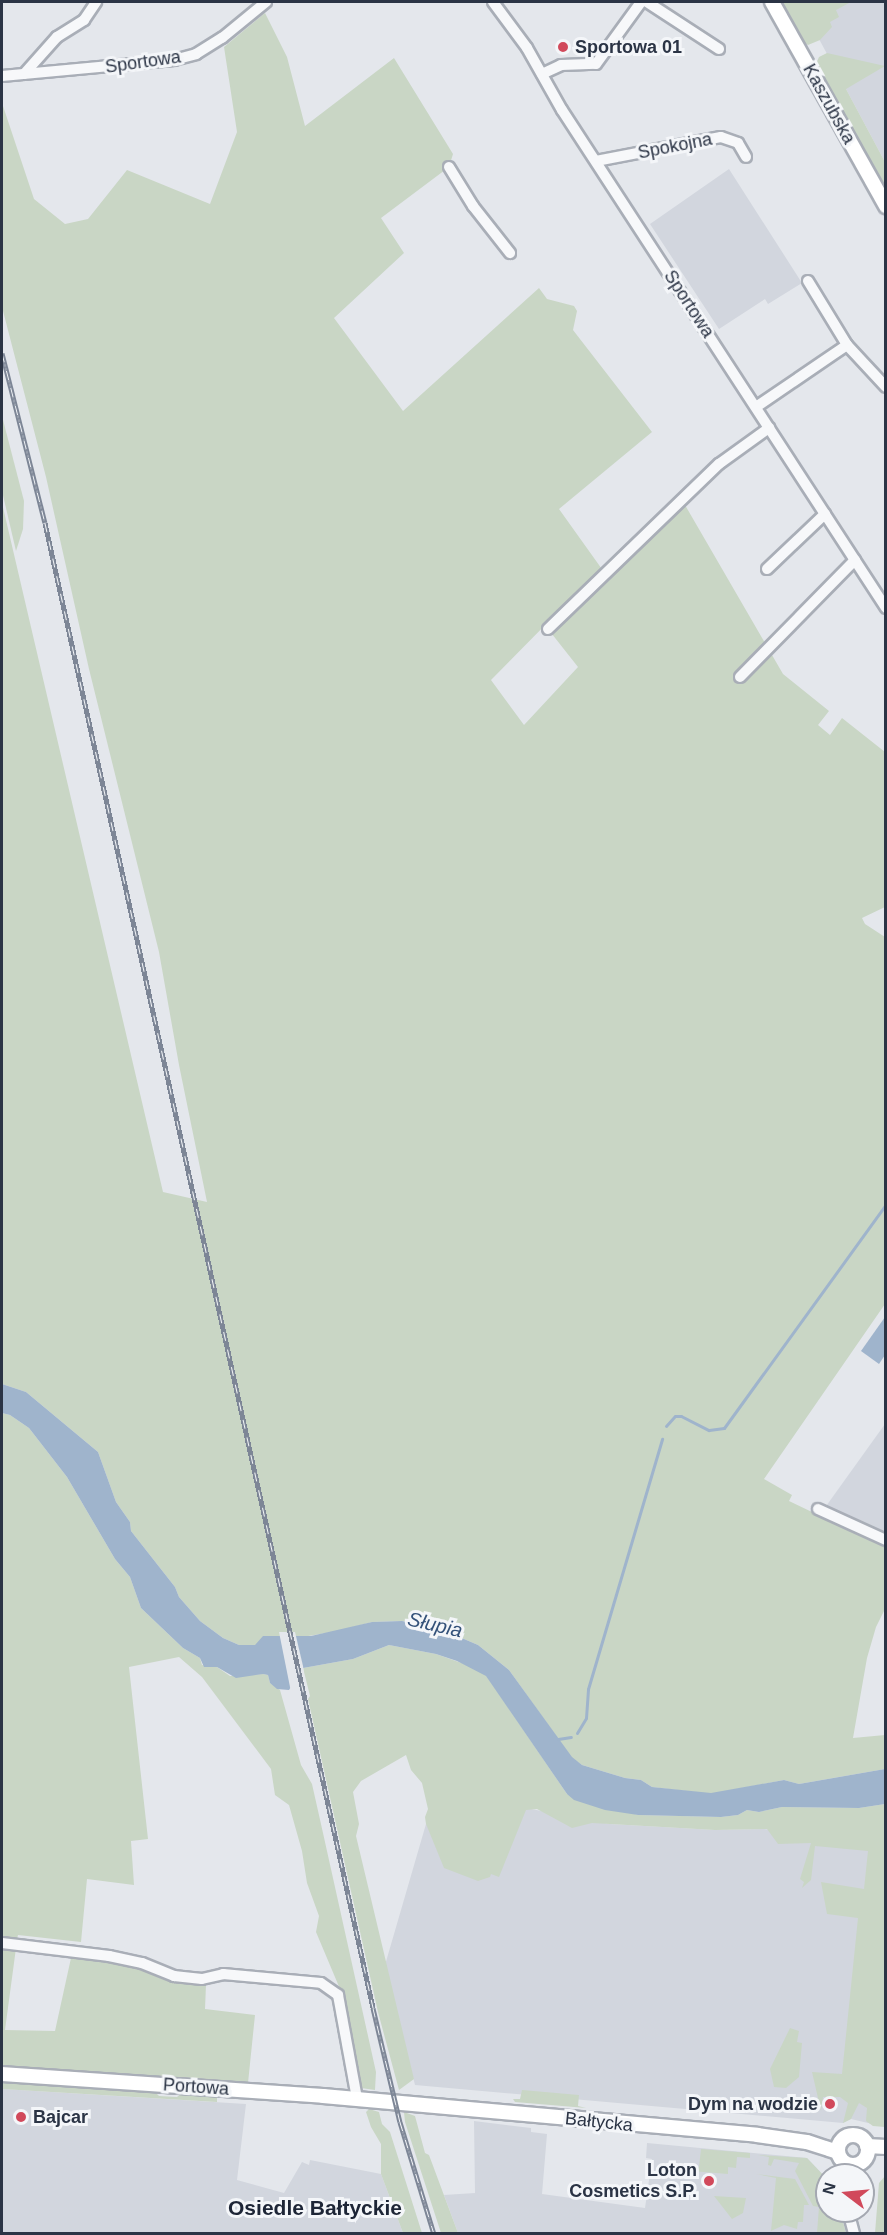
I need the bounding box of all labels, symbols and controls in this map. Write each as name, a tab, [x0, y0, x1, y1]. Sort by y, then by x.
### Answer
place label: Sportowa 01	[575, 36, 682, 58]
marker: Sportowa 01	[556, 40, 570, 54]
street label: Sportowa	[104, 46, 182, 78]
street label: Kaszubska	[798, 60, 860, 148]
street label: Spokojna	[636, 128, 714, 164]
street label: Sportowa	[659, 266, 719, 342]
water label: Słupia	[405, 1607, 465, 1643]
street label: Portowa	[162, 2074, 230, 2100]
place label: Dym na wodzie	[688, 2093, 818, 2115]
marker: Dym na wodzie	[823, 2097, 837, 2111]
place label: Bajcar	[33, 2106, 88, 2128]
street label: Bałtycka	[564, 2108, 634, 2136]
marker: Bajcar	[14, 2110, 28, 2124]
place label: Loton Cosmetics S.P.	[569, 2160, 697, 2202]
north arrow	[815, 2163, 875, 2223]
marker: Loton Cosmetics S.P.	[702, 2174, 716, 2188]
text: N	[819, 2181, 839, 2196]
district label: Osiedle Bałtyckie	[228, 2195, 402, 2221]

